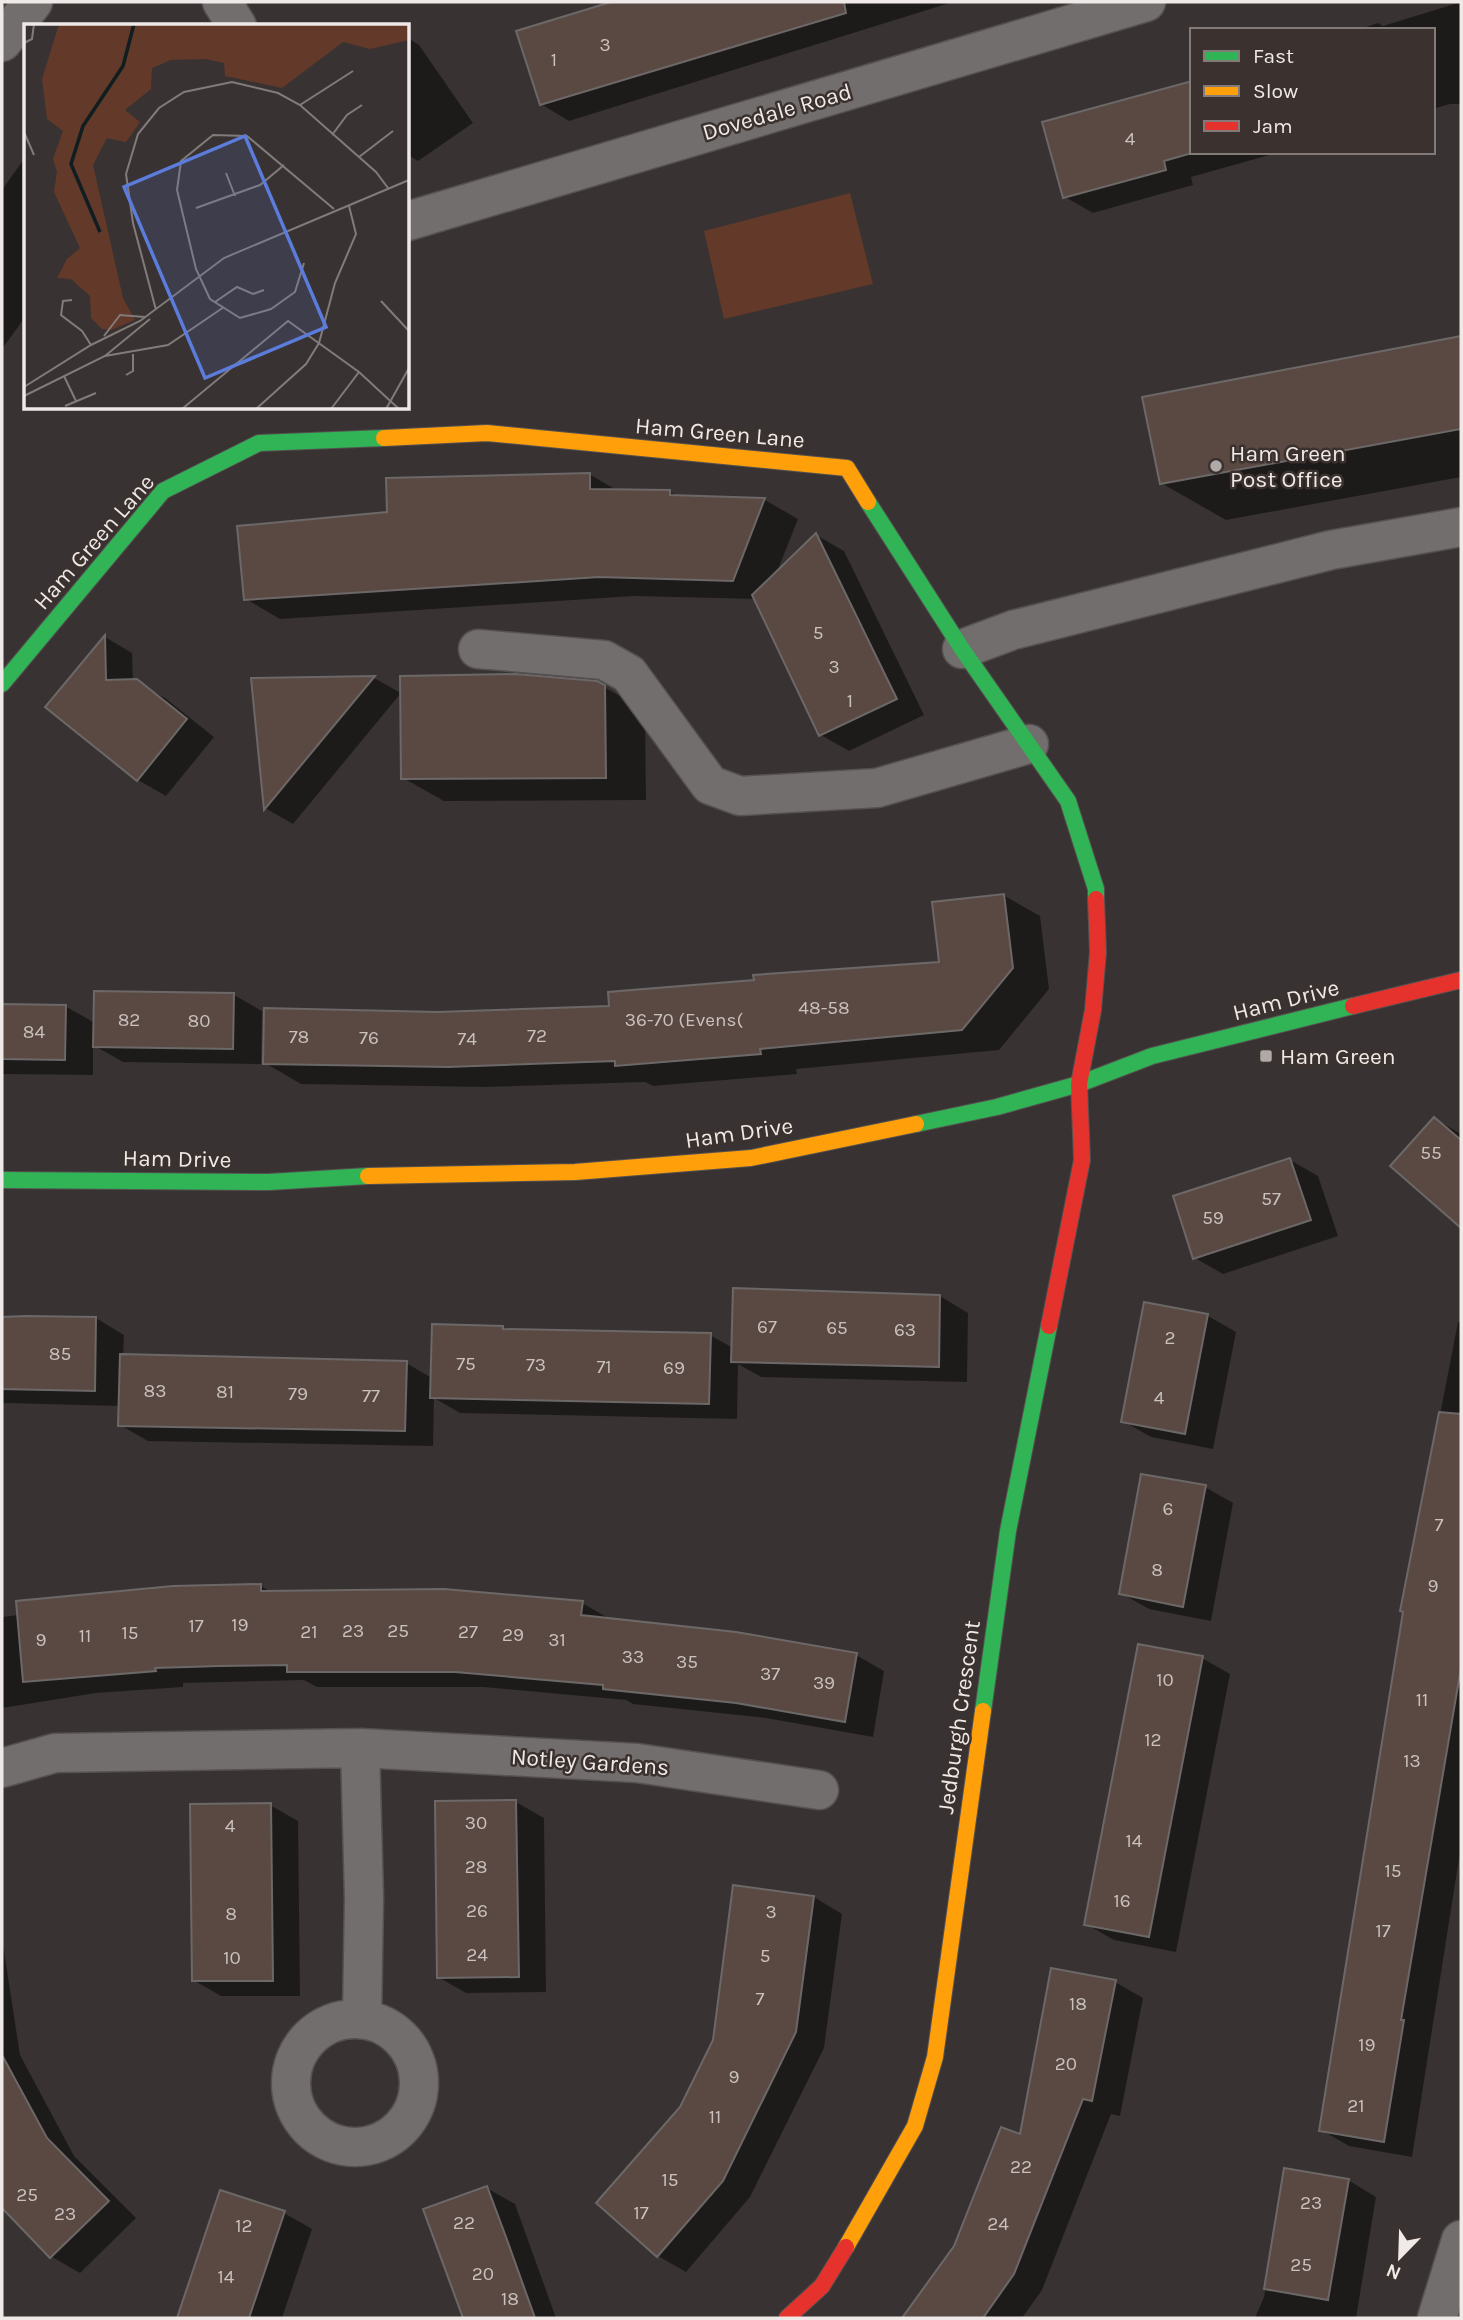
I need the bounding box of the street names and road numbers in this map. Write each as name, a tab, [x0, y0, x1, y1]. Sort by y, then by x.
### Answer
street label: Dovedale Road	[699, 78, 855, 146]
street label: Ham Green Lane	[634, 412, 806, 454]
street label: Ham Green Lane	[28, 469, 160, 615]
street label: Ham Drive	[1230, 974, 1342, 1026]
street label: Ham Drive	[683, 1112, 795, 1154]
street label: Ham Drive	[122, 1145, 232, 1173]
street label: Jedburgh Crescent	[932, 1618, 986, 1815]
street label: Notley Gardens	[510, 1743, 670, 1781]

